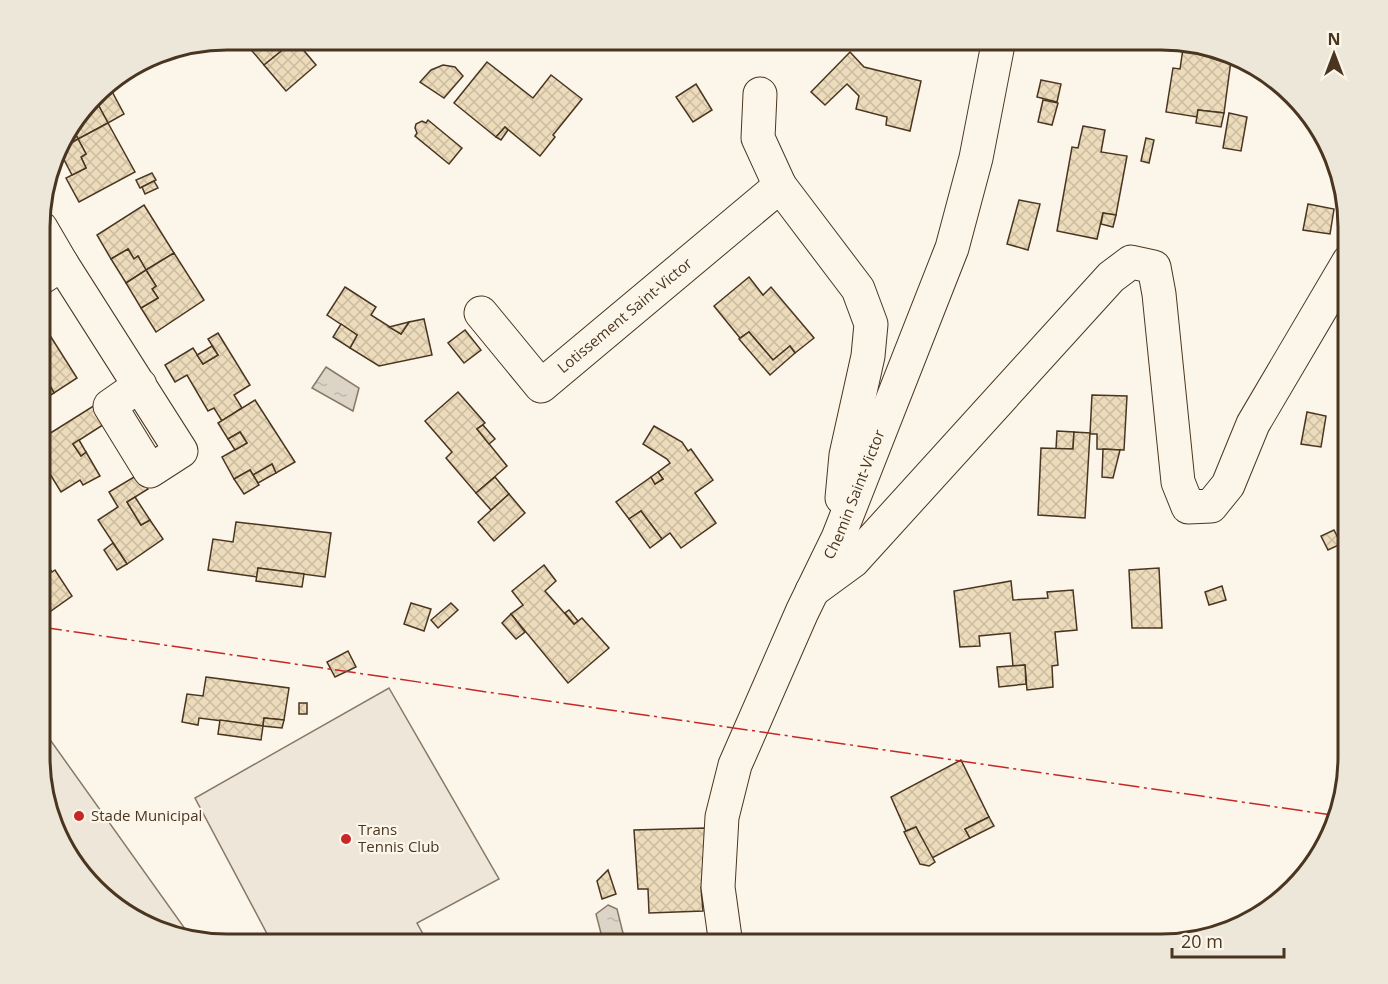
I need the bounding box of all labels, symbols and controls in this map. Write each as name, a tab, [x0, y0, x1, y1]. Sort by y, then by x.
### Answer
north arrow	[1304, 24, 1364, 84]
text: N	[1327, 28, 1341, 50]
street label: Lotissement Saint-Victor	[553, 253, 696, 377]
street label: Chemin Saint-Victor	[818, 427, 889, 562]
place label: Stade Municipal	[91, 805, 202, 825]
marker: Stade Municipal	[72, 809, 86, 823]
place label: Trans Tennis Club	[358, 819, 440, 856]
marker: Trans Tennis Club	[339, 832, 353, 846]
scale bar	[1172, 921, 1284, 959]
text: 20 m	[1181, 929, 1223, 953]

